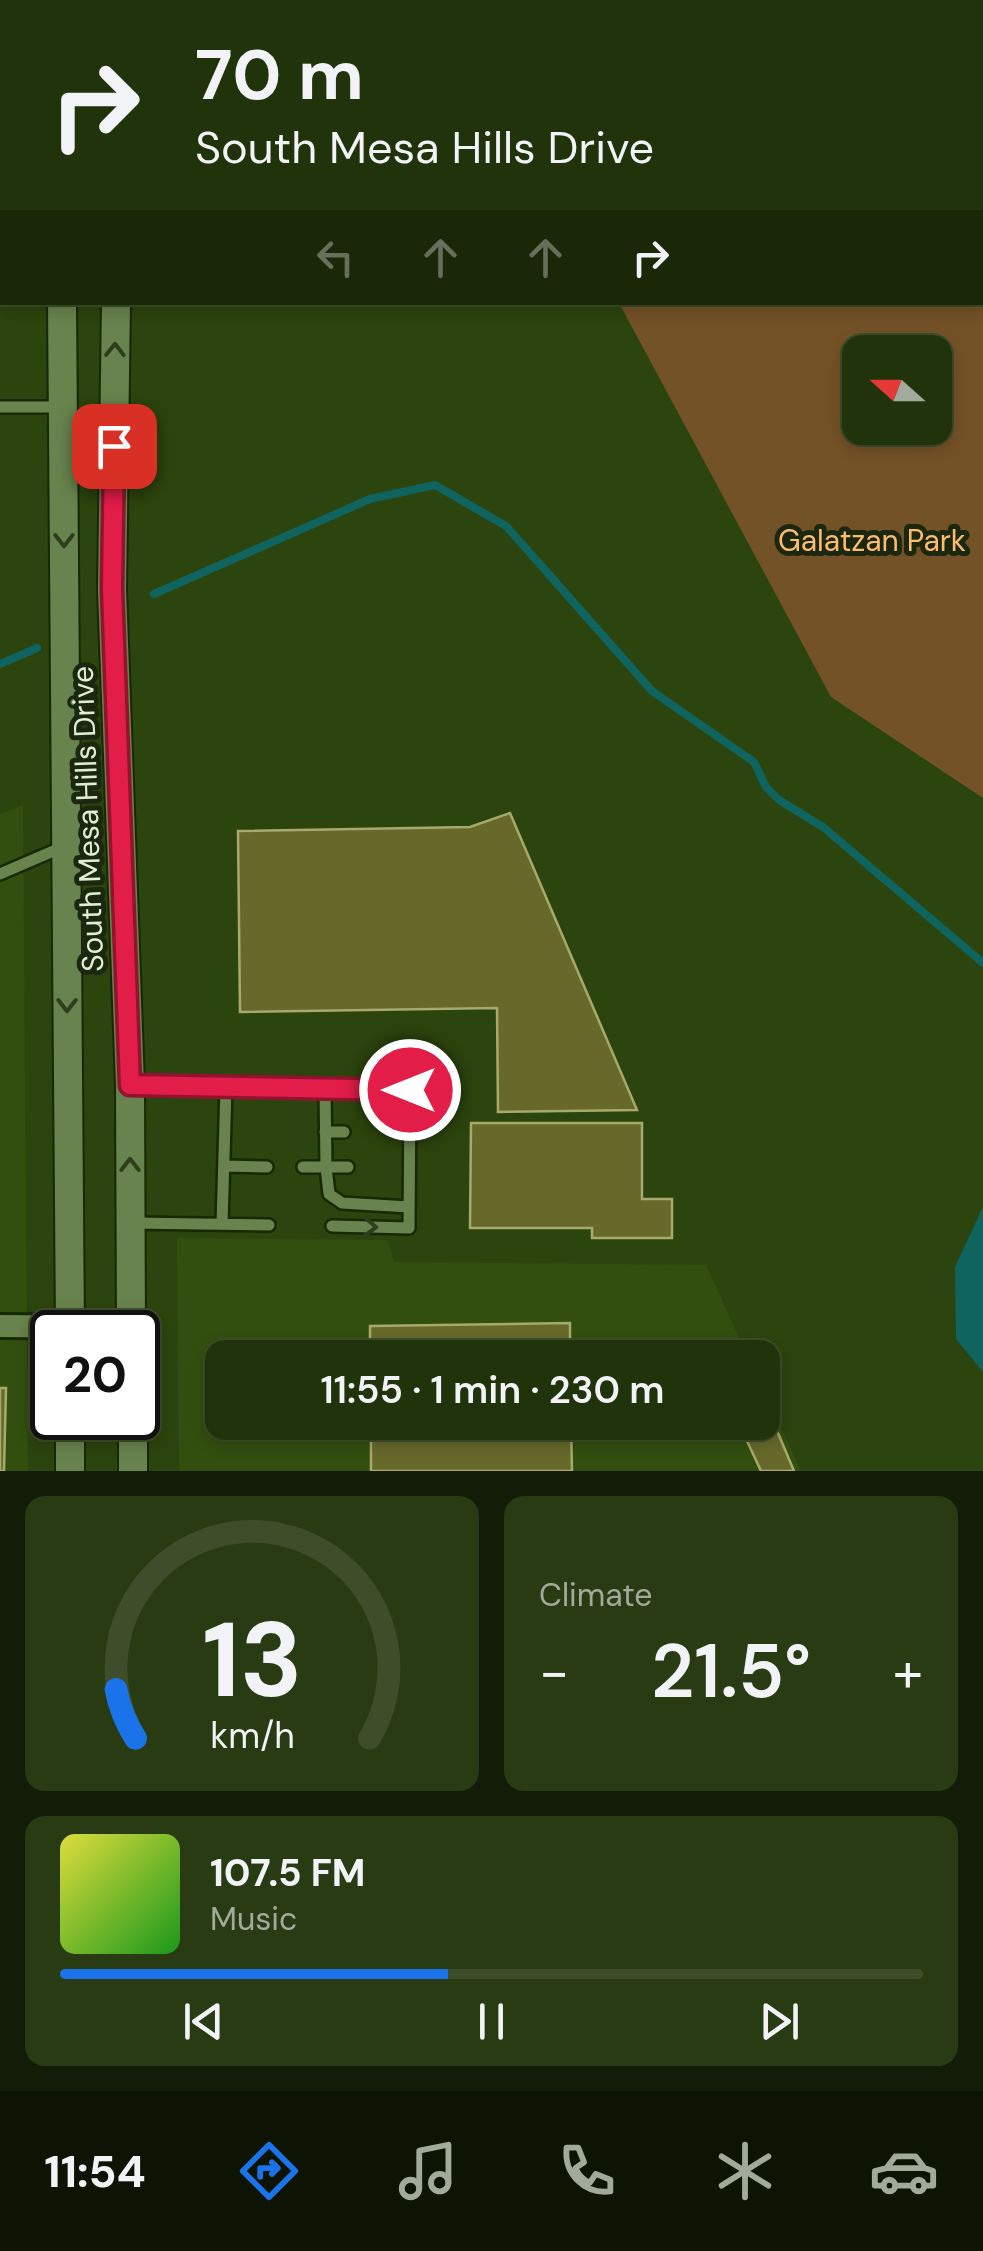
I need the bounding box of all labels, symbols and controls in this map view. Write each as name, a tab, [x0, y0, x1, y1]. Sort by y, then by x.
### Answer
text: 70 m	[195, 30, 364, 121]
icon: right	[30, 40, 160, 170]
text: South Mesa Hills Drive	[195, 118, 654, 177]
icon: left	[308, 230, 363, 285]
icon: ahead	[413, 230, 468, 285]
icon: ahead	[518, 230, 573, 285]
icon: right	[623, 230, 678, 285]
north arrow	[842, 335, 952, 445]
map controls	[842, 335, 952, 445]
one-way arrow	[104, 342, 126, 358]
pin	[72, 404, 157, 489]
icon: arrive	[87, 419, 142, 474]
park label: Galatzan Park	[778, 521, 966, 560]
one-way arrow	[53, 532, 74, 548]
street label: South Mesa Hills Drive	[63, 665, 112, 973]
one-way arrow	[56, 998, 78, 1013]
position arrow	[358, 1038, 462, 1142]
one-way arrow	[119, 1157, 141, 1172]
one-way arrow	[363, 1216, 379, 1237]
speed limit sign: 20	[30, 1310, 160, 1440]
text: 11:55 · 1 min · 230 m	[321, 1365, 664, 1415]
text: Climate	[539, 1574, 653, 1616]
text: 13	[202, 1593, 302, 1728]
text: 21.5°	[651, 1623, 811, 1720]
text: −	[539, 1636, 569, 1708]
text: +	[893, 1636, 923, 1708]
text: km/h	[210, 1713, 294, 1759]
text: 107.5 FM	[210, 1848, 365, 1898]
text: Music	[210, 1898, 297, 1940]
icon: previous	[176, 1994, 231, 2049]
icon: pause	[464, 1994, 519, 2049]
icon: next	[752, 1994, 807, 2049]
icon: directions	[234, 2136, 304, 2206]
icon: music	[393, 2136, 463, 2206]
icon: phone	[552, 2136, 622, 2206]
icon: climate	[710, 2136, 780, 2206]
icon: car	[869, 2136, 939, 2206]
text: 11:54	[44, 2142, 146, 2201]

